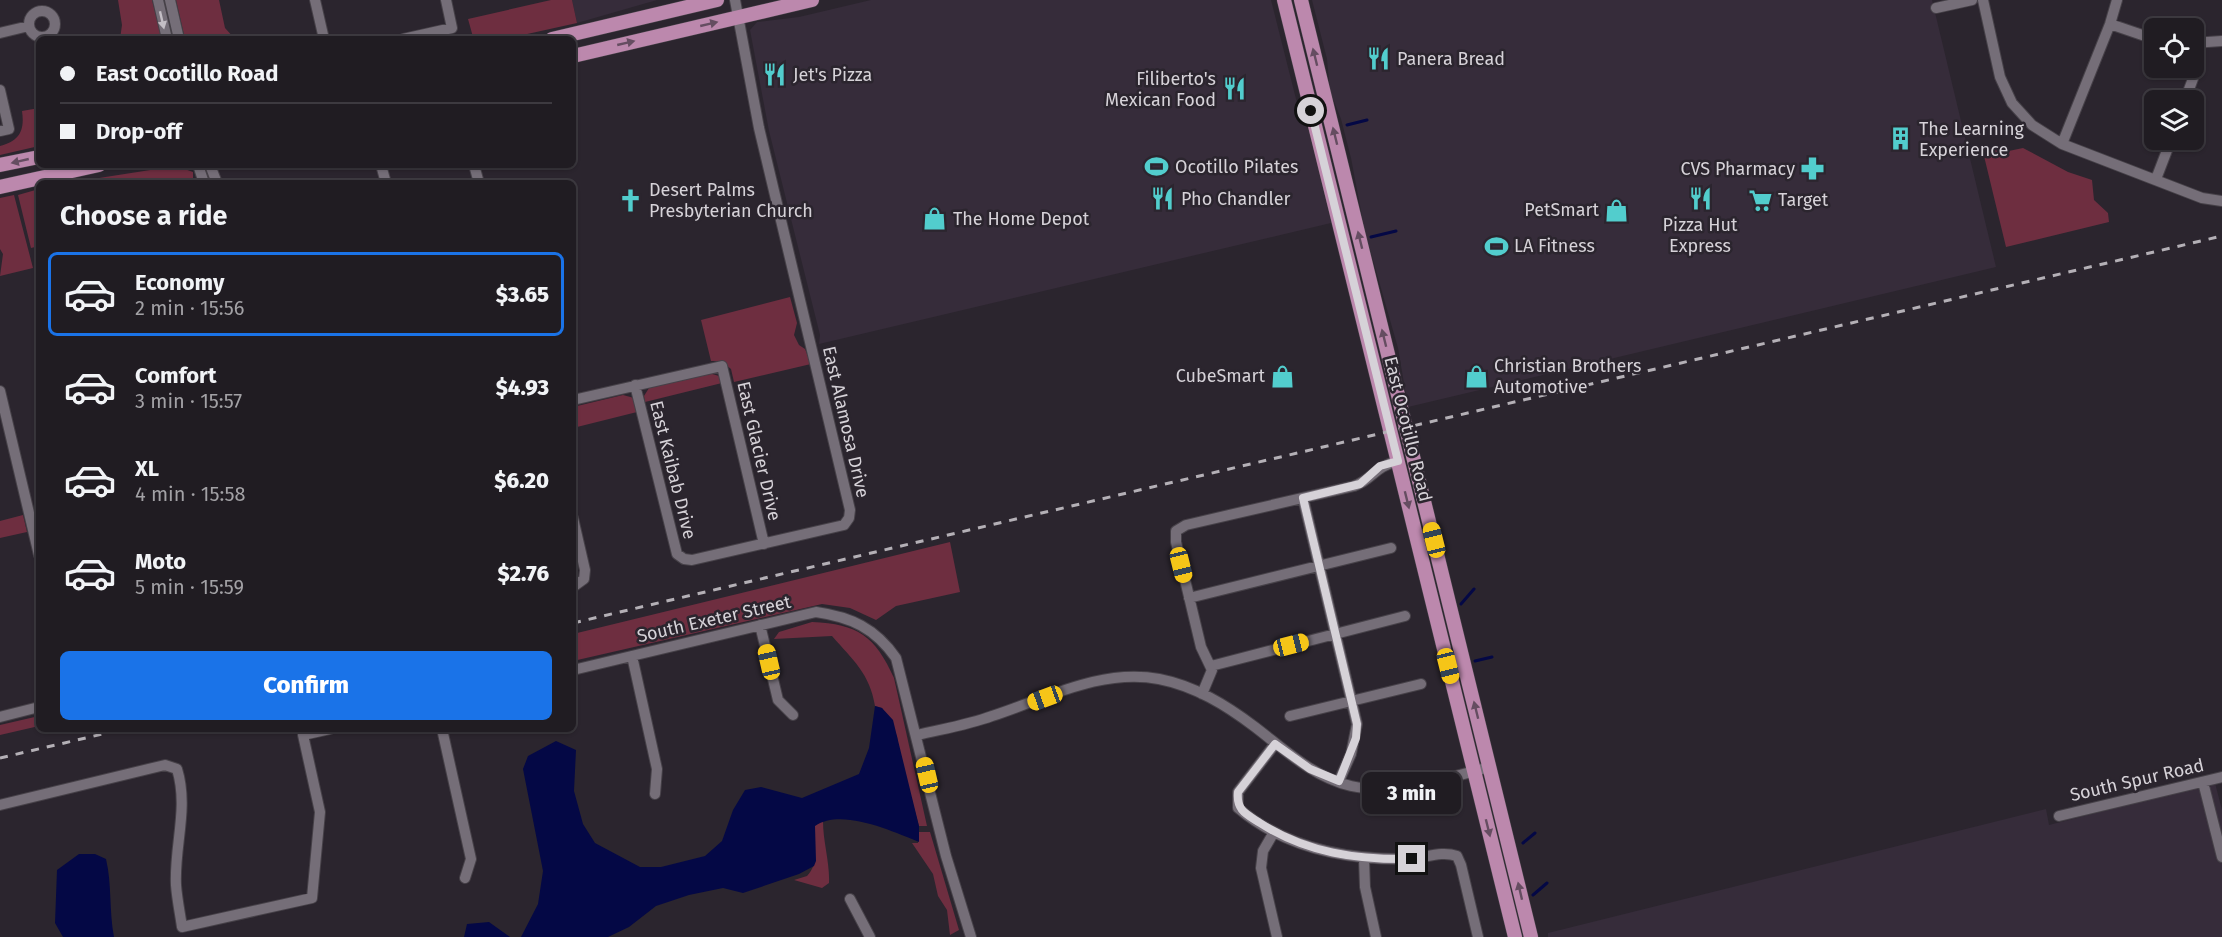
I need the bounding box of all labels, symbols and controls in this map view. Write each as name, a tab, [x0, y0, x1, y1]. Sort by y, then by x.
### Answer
one-way arrow	[158, 10, 168, 29]
map controls	[2144, 18, 2204, 150]
button: locate	[2144, 18, 2204, 78]
one-way arrow	[700, 19, 719, 28]
one-way arrow	[617, 38, 635, 48]
restaurant icon: Panera Bread	[1366, 46, 1392, 72]
one-way arrow	[1310, 48, 1319, 66]
place label: Panera Bread	[1397, 48, 1505, 70]
text: East Ocotillo Road	[96, 60, 279, 87]
restaurant icon: Jet's Pizza	[762, 62, 788, 88]
place label: Jet's Pizza	[793, 64, 872, 86]
place label: Filiberto's Mexican Food	[1105, 68, 1216, 111]
restaurant icon: Filiberto's Mexican Food	[1221, 76, 1247, 102]
button: layers	[2144, 90, 2204, 150]
route start	[1297, 97, 1324, 124]
text: Drop-off	[96, 118, 182, 145]
place label: The Learning Experience	[1919, 118, 2024, 161]
building icon: The Learning Experience	[1888, 126, 1914, 152]
one-way arrow	[1329, 127, 1339, 146]
sports icon: Ocotillo Pilates	[1144, 154, 1170, 180]
place label: Ocotillo Pilates	[1175, 156, 1298, 178]
pharmacy icon: CVS Pharmacy	[1800, 156, 1826, 182]
one-way arrow	[10, 157, 29, 166]
place label: CVS Pharmacy	[1681, 158, 1795, 180]
place label: Desert Palms Presbyterian Church	[649, 179, 813, 222]
restaurant icon: Pho Chandler	[1150, 186, 1176, 212]
restaurant icon: Pizza Hut Express	[1687, 186, 1713, 212]
church icon: Desert Palms Presbyterian Church	[618, 187, 644, 213]
supermarket icon: Target	[1747, 187, 1773, 213]
place label: Pho Chandler	[1181, 188, 1290, 210]
place label: Target	[1778, 189, 1829, 211]
shop icon: PetSmart	[1604, 197, 1630, 223]
place label: PetSmart	[1524, 199, 1599, 221]
text: Choose a ride	[60, 200, 227, 232]
shop icon: The Home Depot	[922, 206, 948, 232]
place label: The Home Depot	[953, 208, 1090, 230]
place label: Pizza Hut Express	[1663, 214, 1738, 257]
one-way arrow	[1355, 231, 1365, 249]
sports icon: LA Fitness	[1483, 233, 1509, 259]
place label: LA Fitness	[1514, 235, 1595, 257]
icon: car	[63, 267, 117, 321]
text: Economy	[135, 269, 224, 296]
text: $3.65	[496, 281, 549, 308]
text: 2 min · 15:56	[135, 296, 244, 320]
one-way arrow	[1379, 328, 1389, 347]
street label: East Alamosa Drive	[818, 344, 874, 500]
street label: East Ocotillo Road	[1379, 354, 1437, 504]
place label: Christian Brothers Automotive	[1494, 355, 1641, 398]
icon: car	[63, 360, 117, 414]
text: Comfort	[135, 362, 216, 389]
shop icon: CubeSmart	[1270, 363, 1296, 389]
shop icon: Christian Brothers Automotive	[1463, 363, 1489, 389]
place label: CubeSmart	[1176, 365, 1265, 387]
text: $4.93	[496, 374, 549, 401]
street label: East Glacier Drive	[732, 379, 786, 523]
text: 3 min · 15:57	[135, 389, 242, 413]
street label: East Kaibab Drive	[645, 398, 701, 542]
icon: car	[63, 453, 117, 507]
text: XL	[135, 455, 159, 482]
text: $6.20	[494, 467, 549, 494]
text: 4 min · 15:58	[135, 482, 245, 506]
one-way arrow	[1403, 491, 1413, 509]
car	[1421, 520, 1447, 560]
car	[1168, 545, 1194, 585]
icon: car	[63, 546, 117, 600]
text: Moto	[135, 548, 186, 575]
text: $2.76	[498, 560, 549, 587]
text: 5 min · 15:59	[135, 575, 244, 599]
street label: South Exeter Street	[635, 590, 794, 647]
car	[1271, 632, 1311, 658]
car	[756, 642, 782, 682]
car	[1435, 646, 1461, 686]
button: Confirm	[60, 651, 552, 720]
car	[1025, 683, 1065, 713]
one-way arrow	[1470, 701, 1480, 720]
street label: South Spur Road	[2068, 754, 2206, 806]
car	[914, 755, 940, 795]
callout: 3 min	[1362, 772, 1462, 814]
text: 3 min	[1387, 781, 1436, 805]
one-way arrow	[1483, 819, 1493, 837]
route end	[1398, 845, 1425, 872]
one-way arrow	[1515, 881, 1524, 900]

